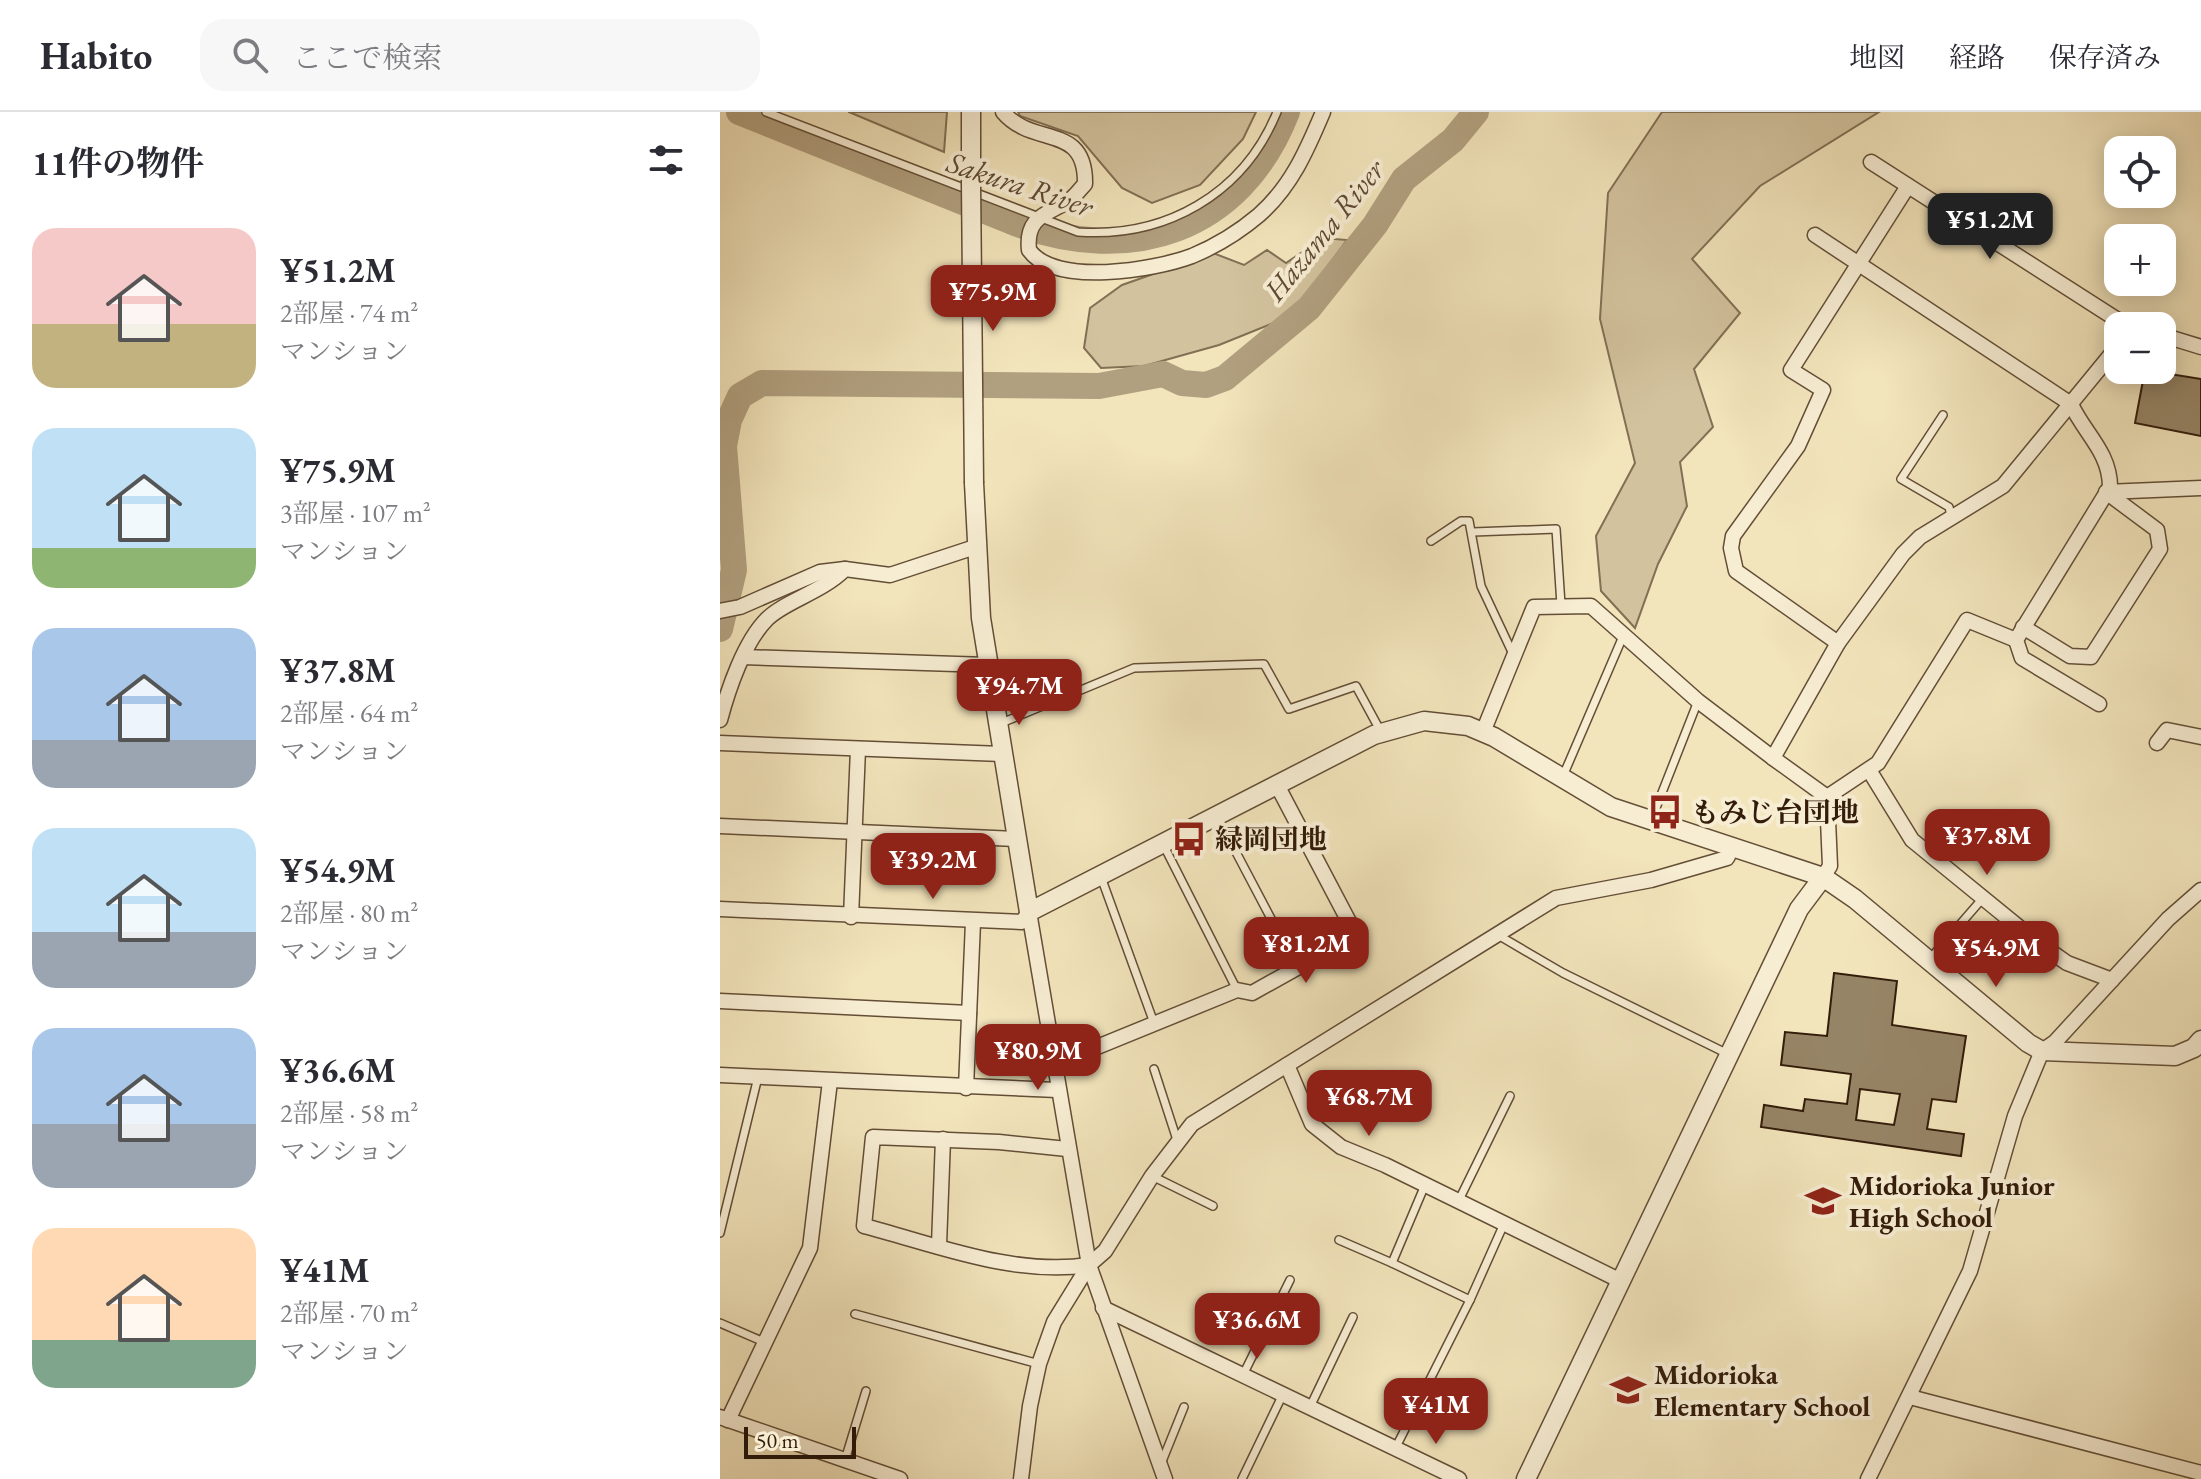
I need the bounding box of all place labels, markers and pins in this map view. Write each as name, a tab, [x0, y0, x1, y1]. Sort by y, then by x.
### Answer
pin: ¥51.2M	[1925, 193, 2055, 261]
pin: ¥75.9M	[928, 265, 1058, 333]
pin: ¥94.7M	[954, 659, 1084, 727]
bus stop icon: もみじ台団地	[1646, 793, 1684, 831]
place label: もみじ台団地	[1691, 794, 1859, 830]
pin: ¥37.8M	[1922, 809, 2052, 877]
bus stop icon: 緑岡団地	[1170, 820, 1208, 858]
place label: 緑岡団地	[1215, 821, 1327, 857]
pin: ¥39.2M	[868, 833, 998, 901]
pin: ¥81.2M	[1241, 917, 1371, 985]
pin: ¥54.9M	[1931, 921, 2061, 989]
pin: ¥80.9M	[973, 1024, 1103, 1092]
pin: ¥68.7M	[1304, 1070, 1434, 1138]
place label: Midorioka Junior High School	[1849, 1167, 2055, 1235]
school or university icon: Midorioka Junior High School	[1804, 1182, 1842, 1220]
pin: ¥36.6M	[1192, 1293, 1322, 1361]
place label: Midorioka Elementary School	[1654, 1356, 1870, 1424]
school or university icon: Midorioka Elementary School	[1609, 1371, 1647, 1409]
pin: ¥41M	[1389, 1378, 1483, 1446]

